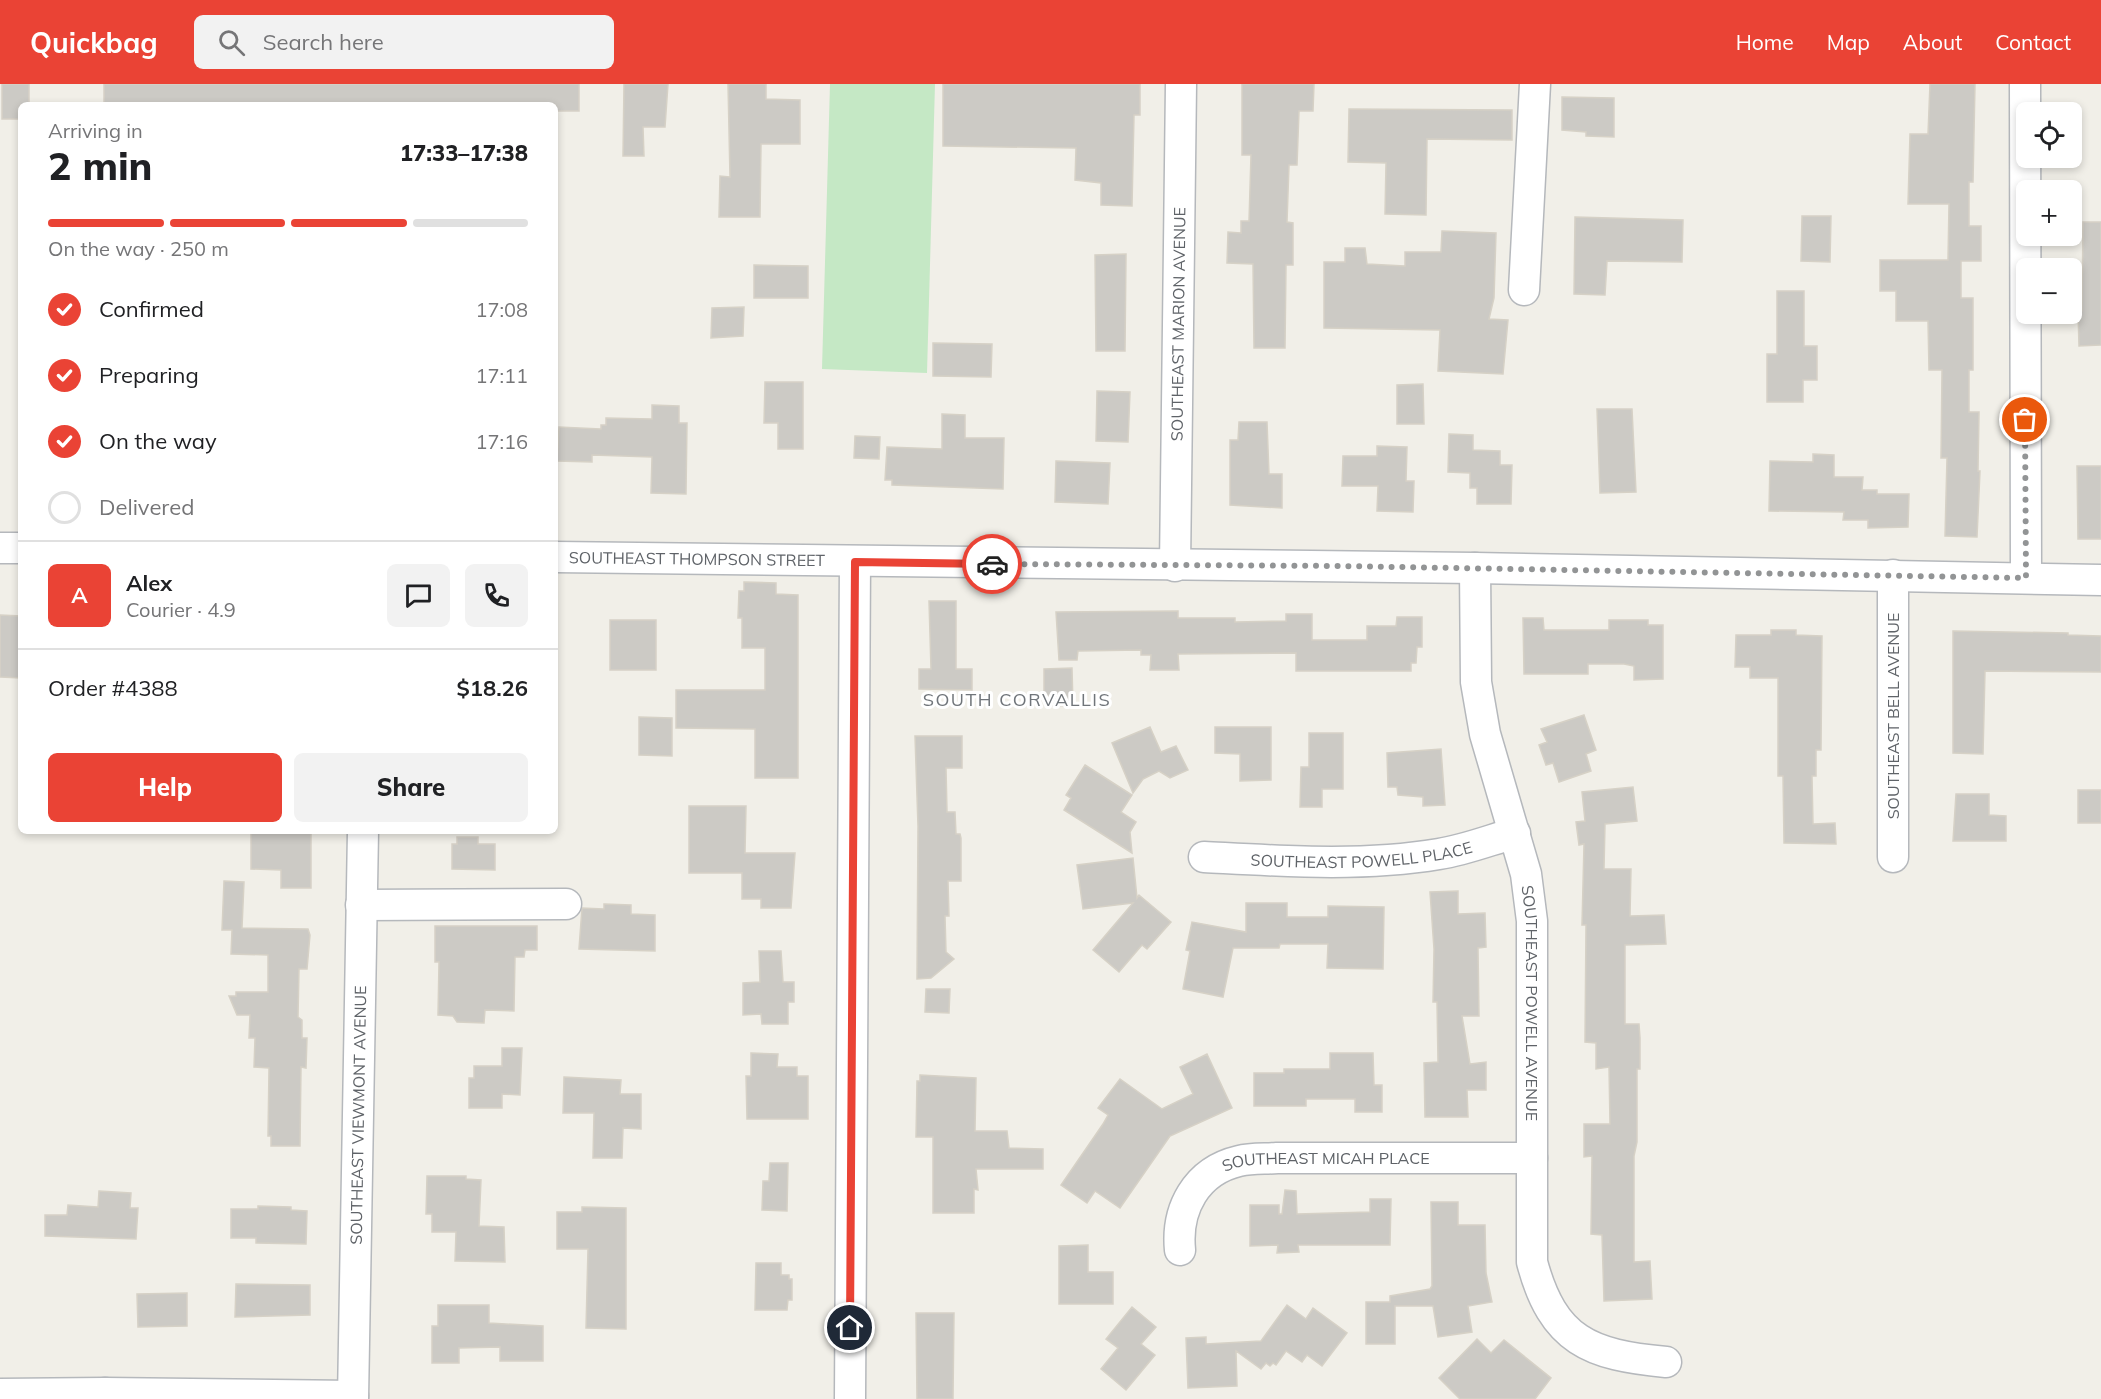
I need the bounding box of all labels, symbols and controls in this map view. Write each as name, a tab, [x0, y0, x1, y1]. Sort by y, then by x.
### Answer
search box	[194, 15, 614, 69]
text: Quickbag	[30, 25, 158, 60]
icon: search	[215, 26, 248, 59]
text: Search here	[263, 28, 384, 56]
text: Home	[1736, 29, 1794, 55]
text: Map	[1827, 29, 1870, 55]
text: About	[1903, 29, 1962, 55]
text: Contact	[1995, 29, 2071, 55]
map controls	[2016, 102, 2082, 324]
button: locate	[2016, 102, 2082, 168]
text: Arriving in	[48, 118, 143, 143]
text: 17:33–17:38	[400, 139, 528, 167]
text: 2 min	[48, 141, 153, 190]
button: +	[2016, 180, 2082, 246]
street label: SOUTHEAST MARION AVENUE	[1167, 207, 1189, 441]
text: On the way · 250 m	[48, 236, 229, 261]
button: −	[2016, 258, 2082, 324]
icon: check	[48, 293, 81, 326]
text: Confirmed	[99, 295, 204, 323]
text: 17:08	[475, 297, 528, 322]
icon: check	[48, 359, 81, 392]
text: Preparing	[99, 361, 199, 389]
text: 17:11	[475, 363, 528, 388]
pin	[1999, 394, 2050, 445]
icon: bag	[2008, 403, 2041, 436]
icon: check	[48, 425, 81, 458]
text: On the way	[99, 427, 217, 455]
text: 17:16	[475, 429, 528, 454]
text: Delivered	[99, 493, 194, 521]
courier	[962, 534, 1022, 594]
street label: SOUTHEAST THOMPSON STREET	[569, 547, 825, 570]
icon: car	[976, 548, 1009, 581]
button: chat	[387, 564, 450, 627]
button: phone	[465, 564, 528, 627]
text: Alex	[126, 569, 172, 597]
text: A	[71, 581, 88, 609]
text: Courier · 4.9	[126, 597, 236, 622]
street label: SOUTHEAST BELL AVENUE	[1883, 613, 1903, 819]
text: Order #4388	[48, 674, 178, 702]
text: $18.26	[457, 674, 528, 702]
district label: SOUTH CORVALLIS	[923, 688, 1111, 711]
button: Help	[48, 753, 282, 822]
button: Share	[294, 753, 528, 822]
street label: SOUTHEAST POWELL PLACE	[1250, 837, 1475, 872]
street label: SOUTHEAST POWELL AVENUE	[1518, 884, 1542, 1121]
street label: SOUTHEAST VIEWMONT AVENUE	[346, 985, 370, 1245]
street label: SOUTHEAST MICAH PLACE	[1219, 1148, 1430, 1176]
pin	[824, 1302, 875, 1353]
icon: home	[833, 1311, 866, 1344]

